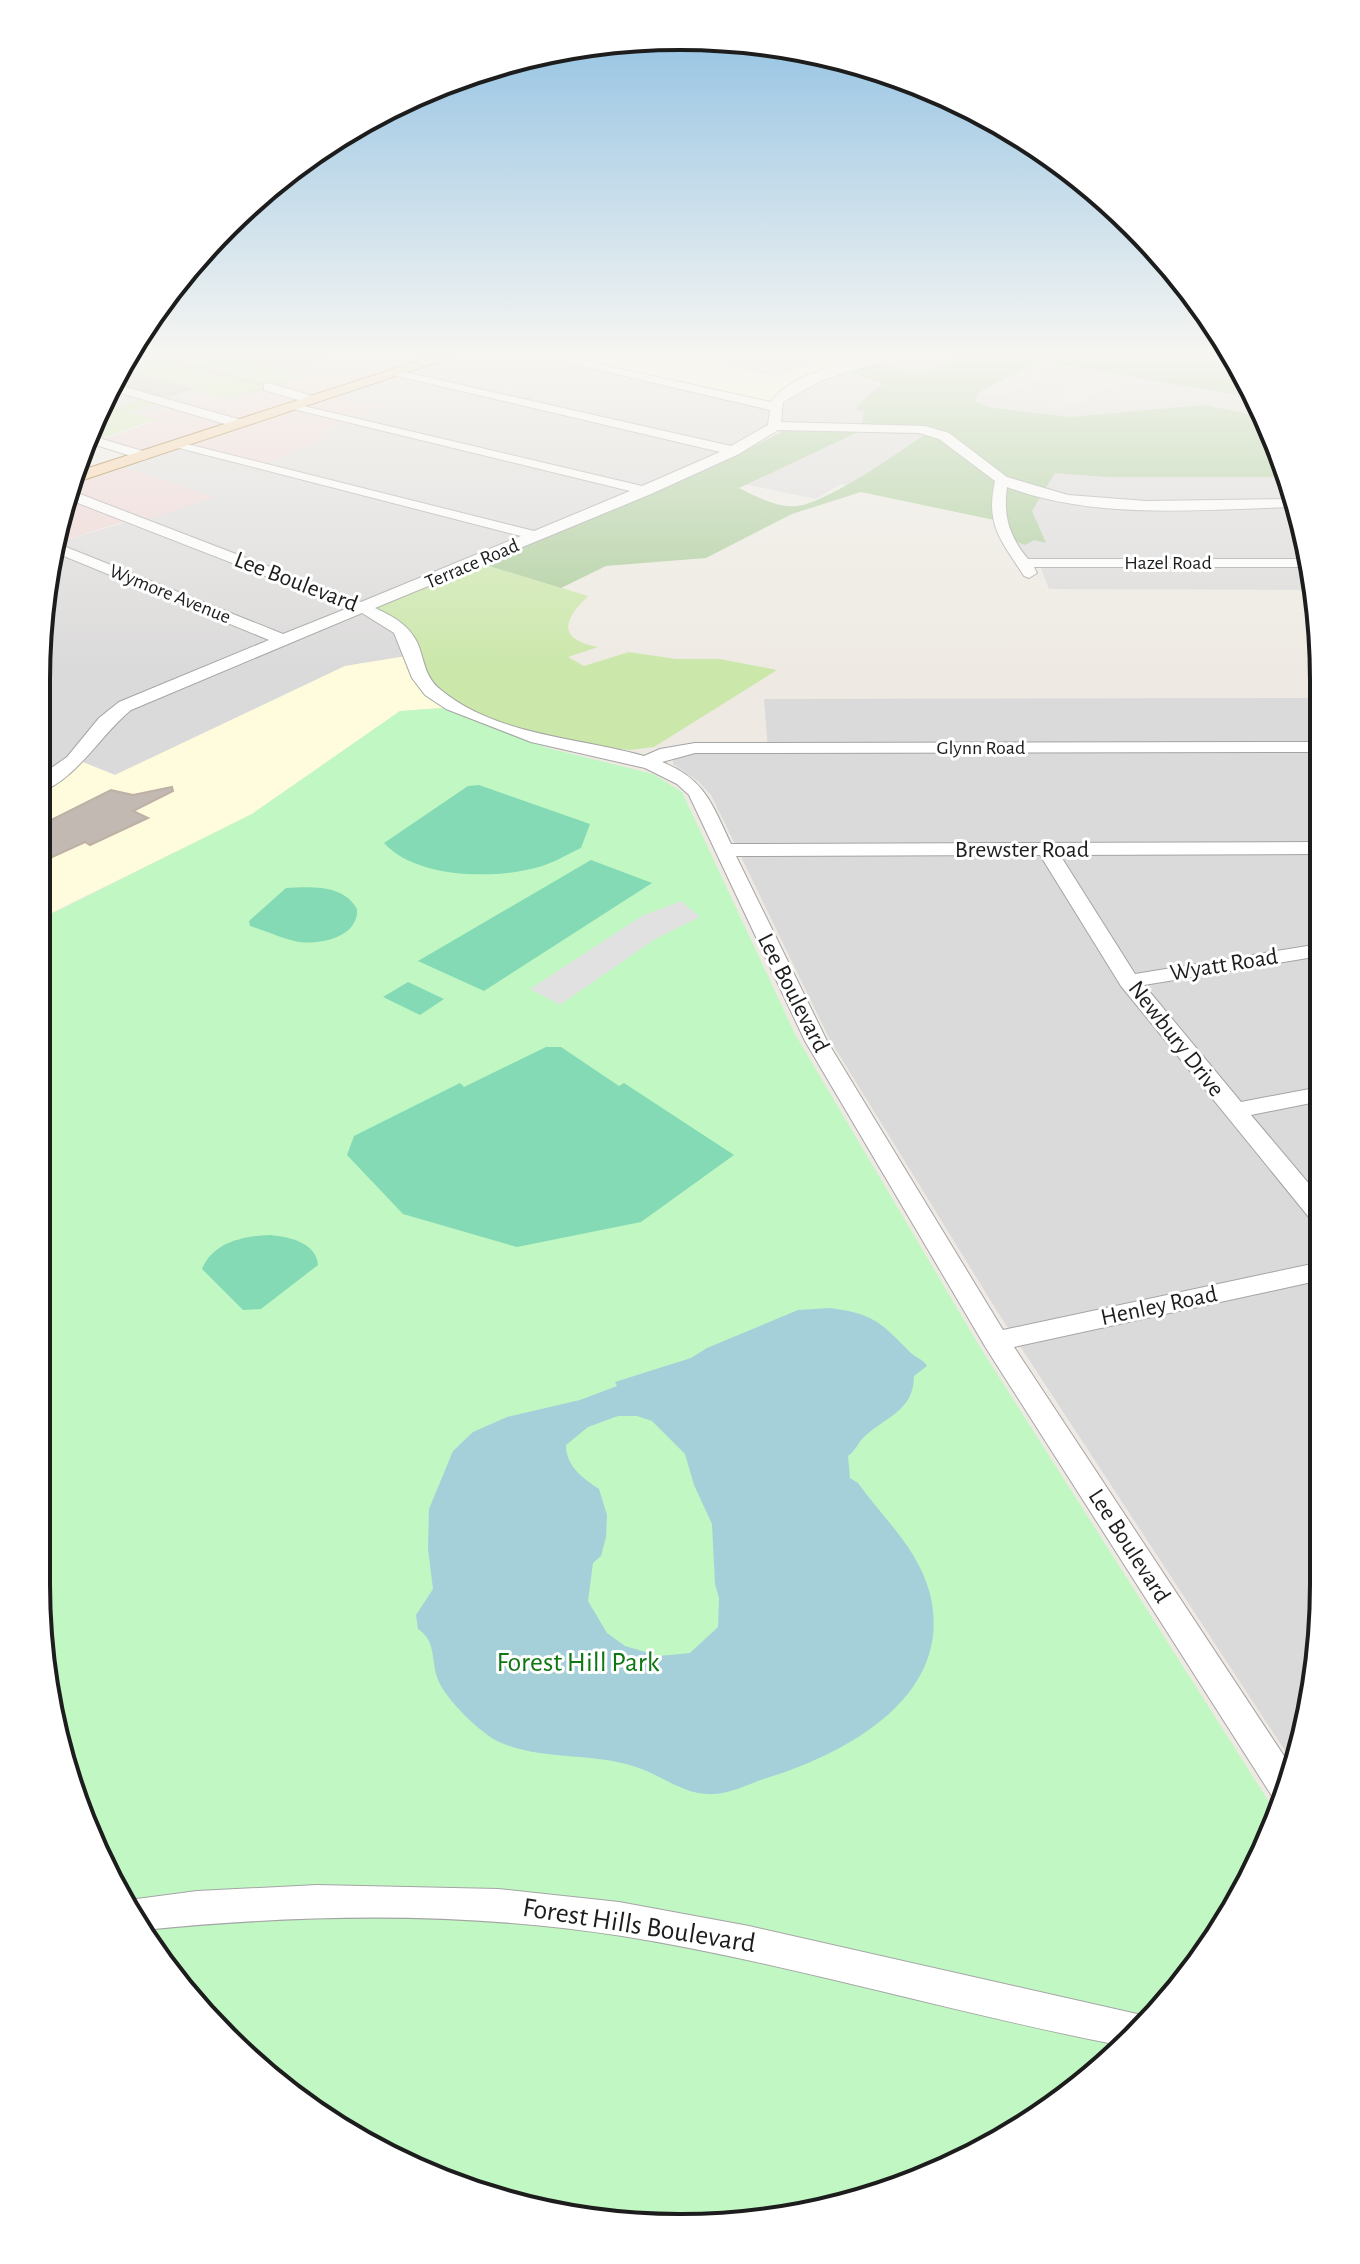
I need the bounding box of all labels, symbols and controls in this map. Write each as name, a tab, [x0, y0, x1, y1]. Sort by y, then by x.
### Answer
street label: Terrace Road	[422, 535, 522, 593]
street label: Lee Boulevard	[231, 547, 361, 617]
street label: Hazel Road	[1124, 553, 1212, 573]
street label: Wymore Avenue	[107, 561, 233, 627]
street label: Glynn Road	[937, 738, 1025, 758]
street label: Brewster Road	[955, 838, 1089, 862]
street label: Lee Boulevard	[753, 930, 833, 1056]
street label: Wyatt Road	[1168, 945, 1280, 985]
street label: Newbury Drive	[1124, 977, 1228, 1101]
street label: Henley Road	[1099, 1282, 1219, 1330]
street label: Lee Boulevard	[1083, 1485, 1175, 1607]
park label: Forest Hill Park	[496, 1649, 660, 1677]
street label: Forest Hills Boulevard	[521, 1894, 757, 1958]

